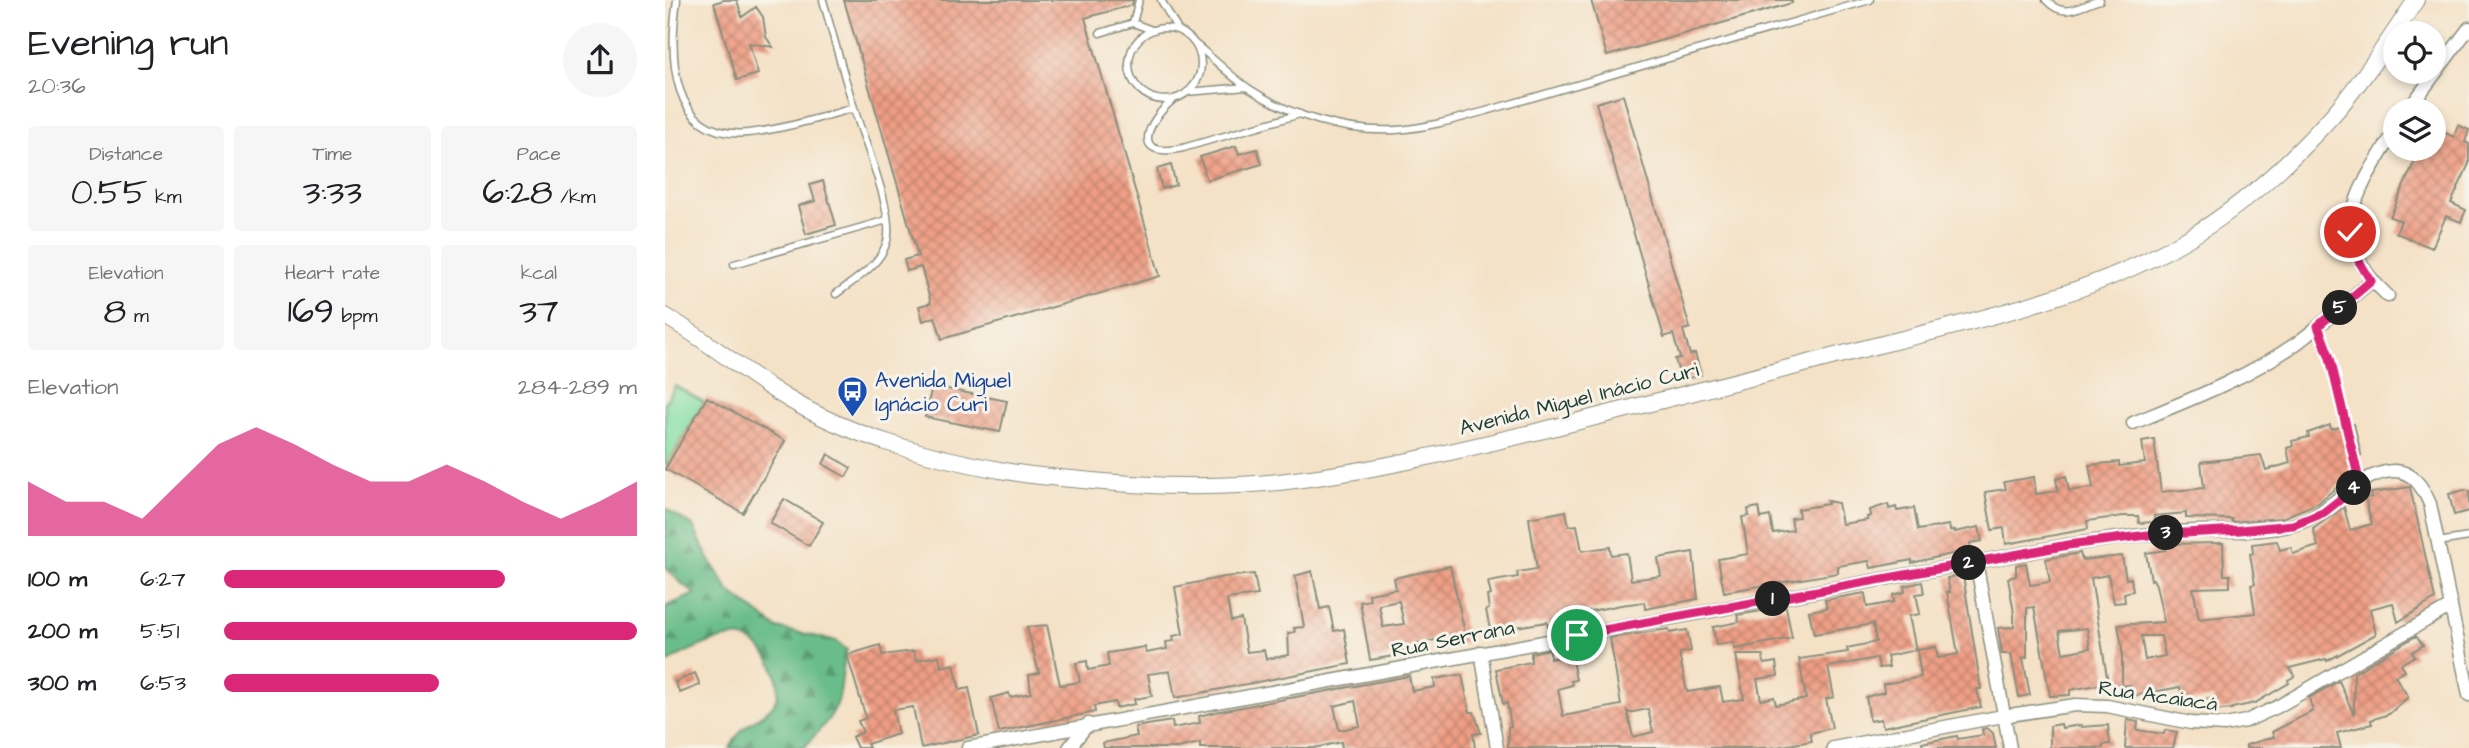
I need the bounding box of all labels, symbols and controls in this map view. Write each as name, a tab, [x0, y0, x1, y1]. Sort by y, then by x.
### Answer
text: Evening run	[28, 18, 229, 70]
map controls	[2383, 21, 2446, 161]
button: locate	[2383, 21, 2446, 84]
button: share	[563, 23, 637, 97]
text: 20:36	[28, 70, 86, 102]
button: layers	[2383, 98, 2446, 161]
text: Distance	[89, 141, 163, 168]
text: Time	[313, 141, 352, 168]
text: Pace	[517, 141, 561, 168]
text: 0.55	[71, 168, 147, 217]
text: 3:33	[303, 168, 362, 217]
text: 6:28	[482, 168, 553, 217]
text: km	[147, 184, 181, 211]
text: /km	[553, 184, 595, 211]
pin	[2320, 202, 2380, 262]
icon: check	[2331, 213, 2369, 251]
text: Elevation	[89, 260, 164, 287]
text: Heart rate	[285, 260, 380, 287]
text: kcal	[521, 260, 557, 287]
text: 8	[104, 287, 126, 336]
text: 169	[287, 287, 334, 336]
text: 37	[519, 287, 558, 336]
pin: 5	[2323, 290, 2357, 326]
text: 5	[2333, 294, 2346, 321]
text: m	[126, 303, 149, 330]
text: bpm	[334, 303, 377, 330]
street label: Avenida Miguel Inácio Curi	[1456, 355, 1702, 445]
place label: Avenida Miguel Ignácio Curi	[875, 366, 1011, 421]
text: Elevation	[28, 371, 119, 403]
text: 284–289 m	[518, 371, 637, 403]
bus stop icon: Avenida Miguel Ignácio Curi	[835, 375, 869, 419]
pin: 4	[2337, 470, 2371, 505]
text: 4	[2347, 474, 2360, 501]
pin: 3	[2149, 516, 2183, 550]
text: 3	[2161, 519, 2170, 546]
pin: 2	[1951, 546, 1987, 580]
text: 2	[1963, 549, 1974, 576]
text: 100 m	[28, 563, 87, 595]
text: 6:27	[140, 563, 186, 595]
pin: 1	[1755, 582, 1791, 616]
text: 1	[1771, 585, 1774, 612]
pin	[1547, 605, 1607, 665]
street label: Rua Serrana	[1389, 613, 1517, 665]
text: 200 m	[28, 615, 97, 647]
text: 5:51	[140, 615, 179, 647]
icon: arrive	[1558, 616, 1596, 654]
text: 300 m	[28, 667, 96, 699]
text: 6:53	[140, 667, 186, 699]
street label: Rua Acaiacá	[2097, 673, 2220, 719]

